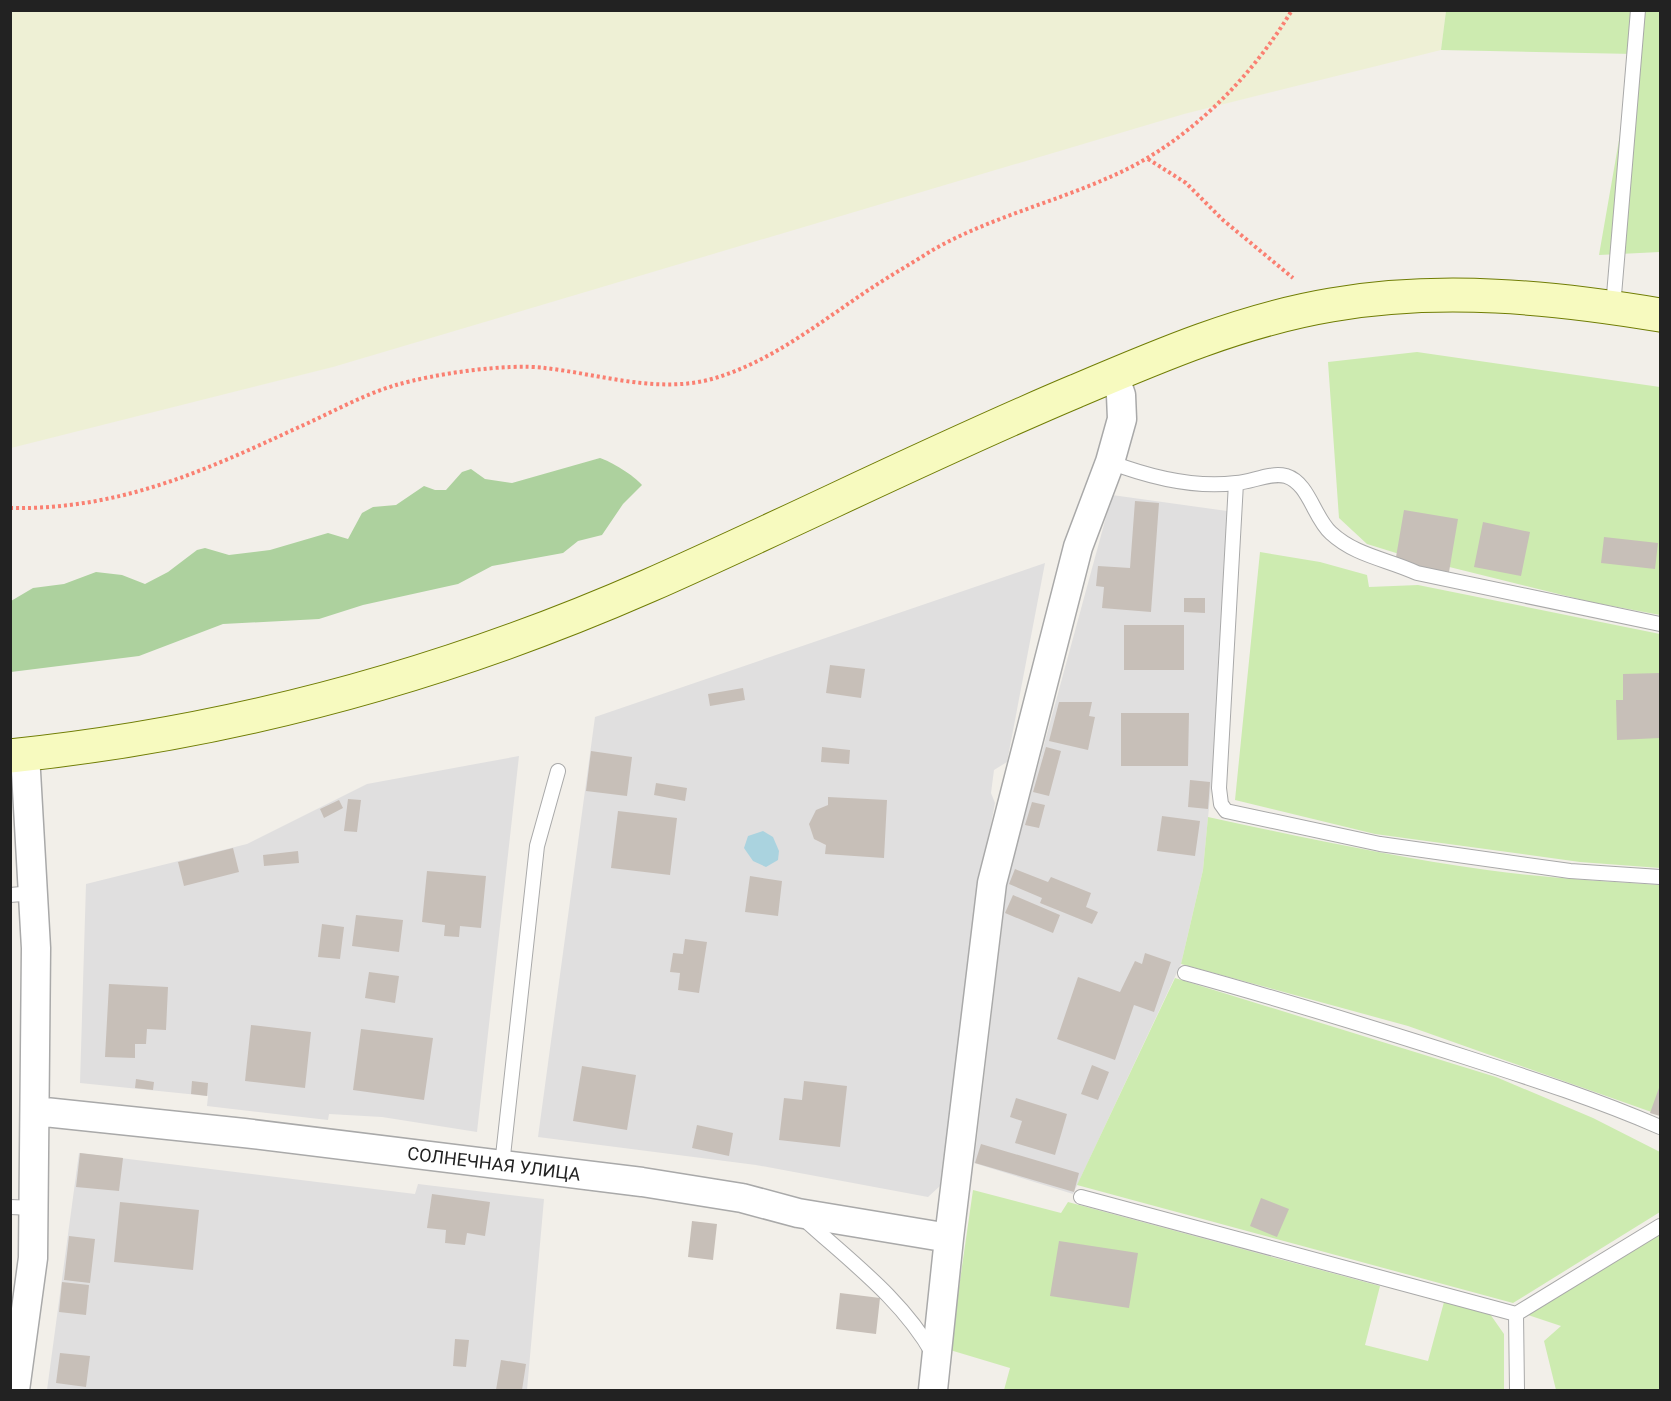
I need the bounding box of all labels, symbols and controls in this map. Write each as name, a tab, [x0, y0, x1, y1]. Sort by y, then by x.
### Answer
street label: СОЛНЕЧНАЯ УЛИЦА	[406, 1142, 582, 1185]

